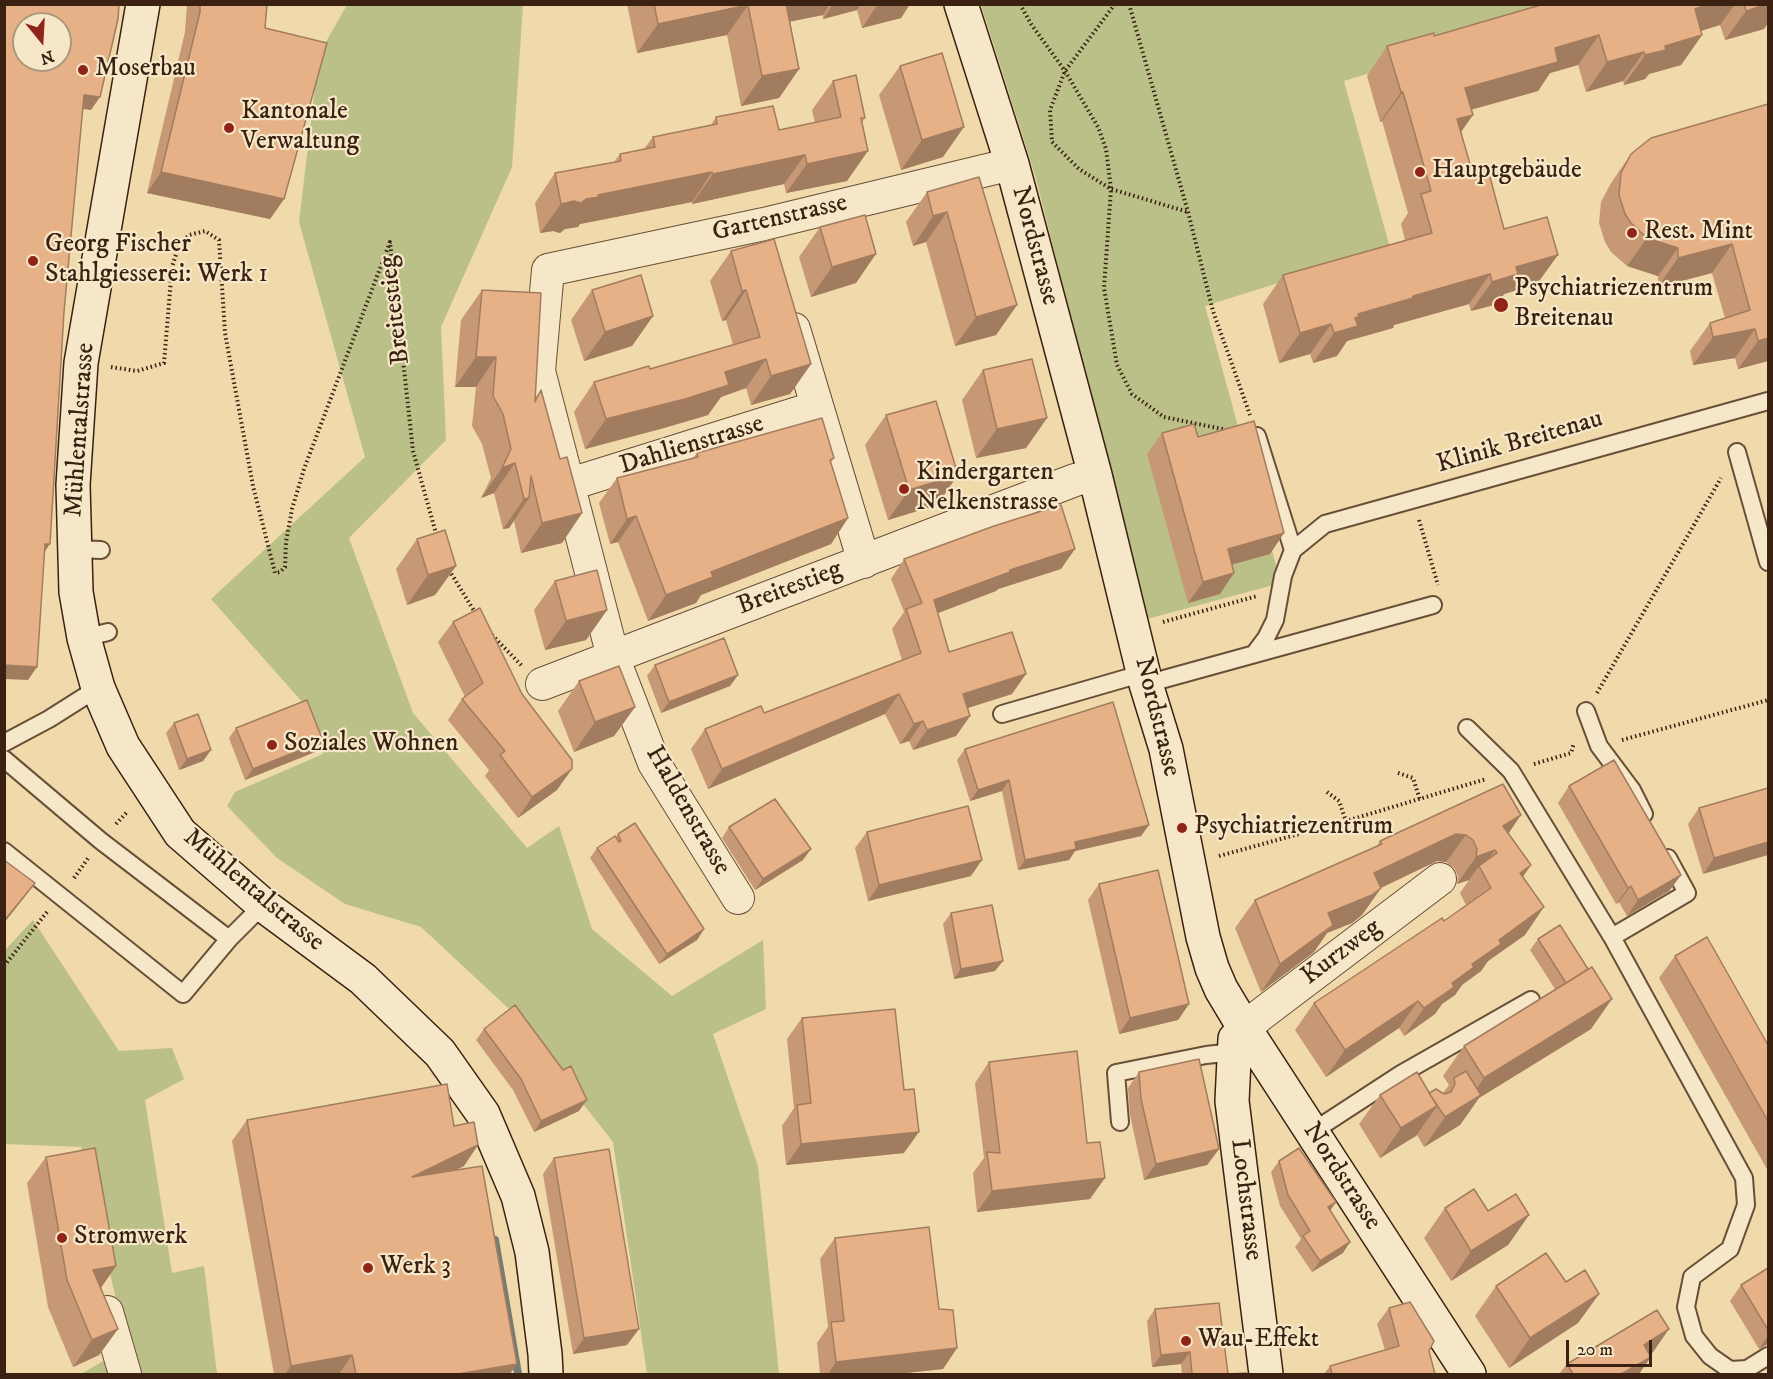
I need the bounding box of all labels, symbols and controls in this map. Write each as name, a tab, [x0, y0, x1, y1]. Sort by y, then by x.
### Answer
north arrow	[12, 12, 72, 72]
text: N	[38, 46, 56, 69]
place label: Moserbau	[95, 54, 196, 86]
marker: Moserbau	[76, 63, 90, 77]
place label: Kantonale Verwaltung	[241, 97, 359, 158]
marker: Kantonale Verwaltung	[222, 121, 236, 135]
place label: Hauptgebäude	[1432, 156, 1582, 188]
marker: Hauptgebäude	[1413, 165, 1427, 179]
street label: Nordstrasse	[1003, 183, 1065, 309]
street label: Gartenstrasse	[710, 188, 850, 250]
place label: Rest. Mint	[1644, 217, 1753, 249]
marker: Rest. Mint	[1625, 226, 1639, 240]
place label: Georg Fischer Stahlgiesserei: Werk 1	[45, 230, 268, 292]
marker: Georg Fischer Stahlgiesserei: Werk 1	[26, 254, 40, 268]
street label: Breitestieg	[374, 254, 418, 366]
place label: Psychiatriezentrum Breitenau	[1514, 274, 1713, 336]
marker: Psychiatriezentrum Breitenau	[1492, 296, 1510, 314]
street label: Mühlentalstrasse	[59, 342, 103, 518]
street label: Klinik Breitenau	[1433, 404, 1607, 482]
street label: Dahlienstrasse	[616, 409, 768, 483]
place label: Kindergarten Nelkenstrasse	[916, 458, 1058, 520]
marker: Kindergarten Nelkenstrasse	[897, 482, 911, 496]
street label: Breitestieg	[733, 555, 847, 623]
street label: Nordstrasse	[1126, 654, 1186, 780]
place label: Soziales Wohnen	[284, 729, 459, 761]
marker: Soziales Wohnen	[265, 738, 279, 752]
street label: Haldenstrasse	[638, 741, 736, 881]
place label: Psychiatriezentrum	[1194, 812, 1393, 844]
marker: Psychiatriezentrum	[1175, 821, 1189, 835]
street label: Mühlentalstrasse	[176, 823, 330, 959]
street label: Kurzweg	[1296, 913, 1388, 993]
street label: Nordstrasse	[1295, 1117, 1387, 1237]
street label: Lochstrasse	[1222, 1138, 1268, 1262]
place label: Stromwerk	[74, 1222, 187, 1254]
marker: Stromwerk	[55, 1231, 69, 1245]
place label: Werk 3	[380, 1252, 451, 1284]
marker: Werk 3	[361, 1261, 375, 1275]
place label: Wau-Effekt	[1198, 1325, 1319, 1357]
scale bar	[1569, 1328, 1654, 1366]
marker: Wau-Effekt	[1179, 1334, 1193, 1348]
text: 20 m	[1577, 1339, 1613, 1361]

